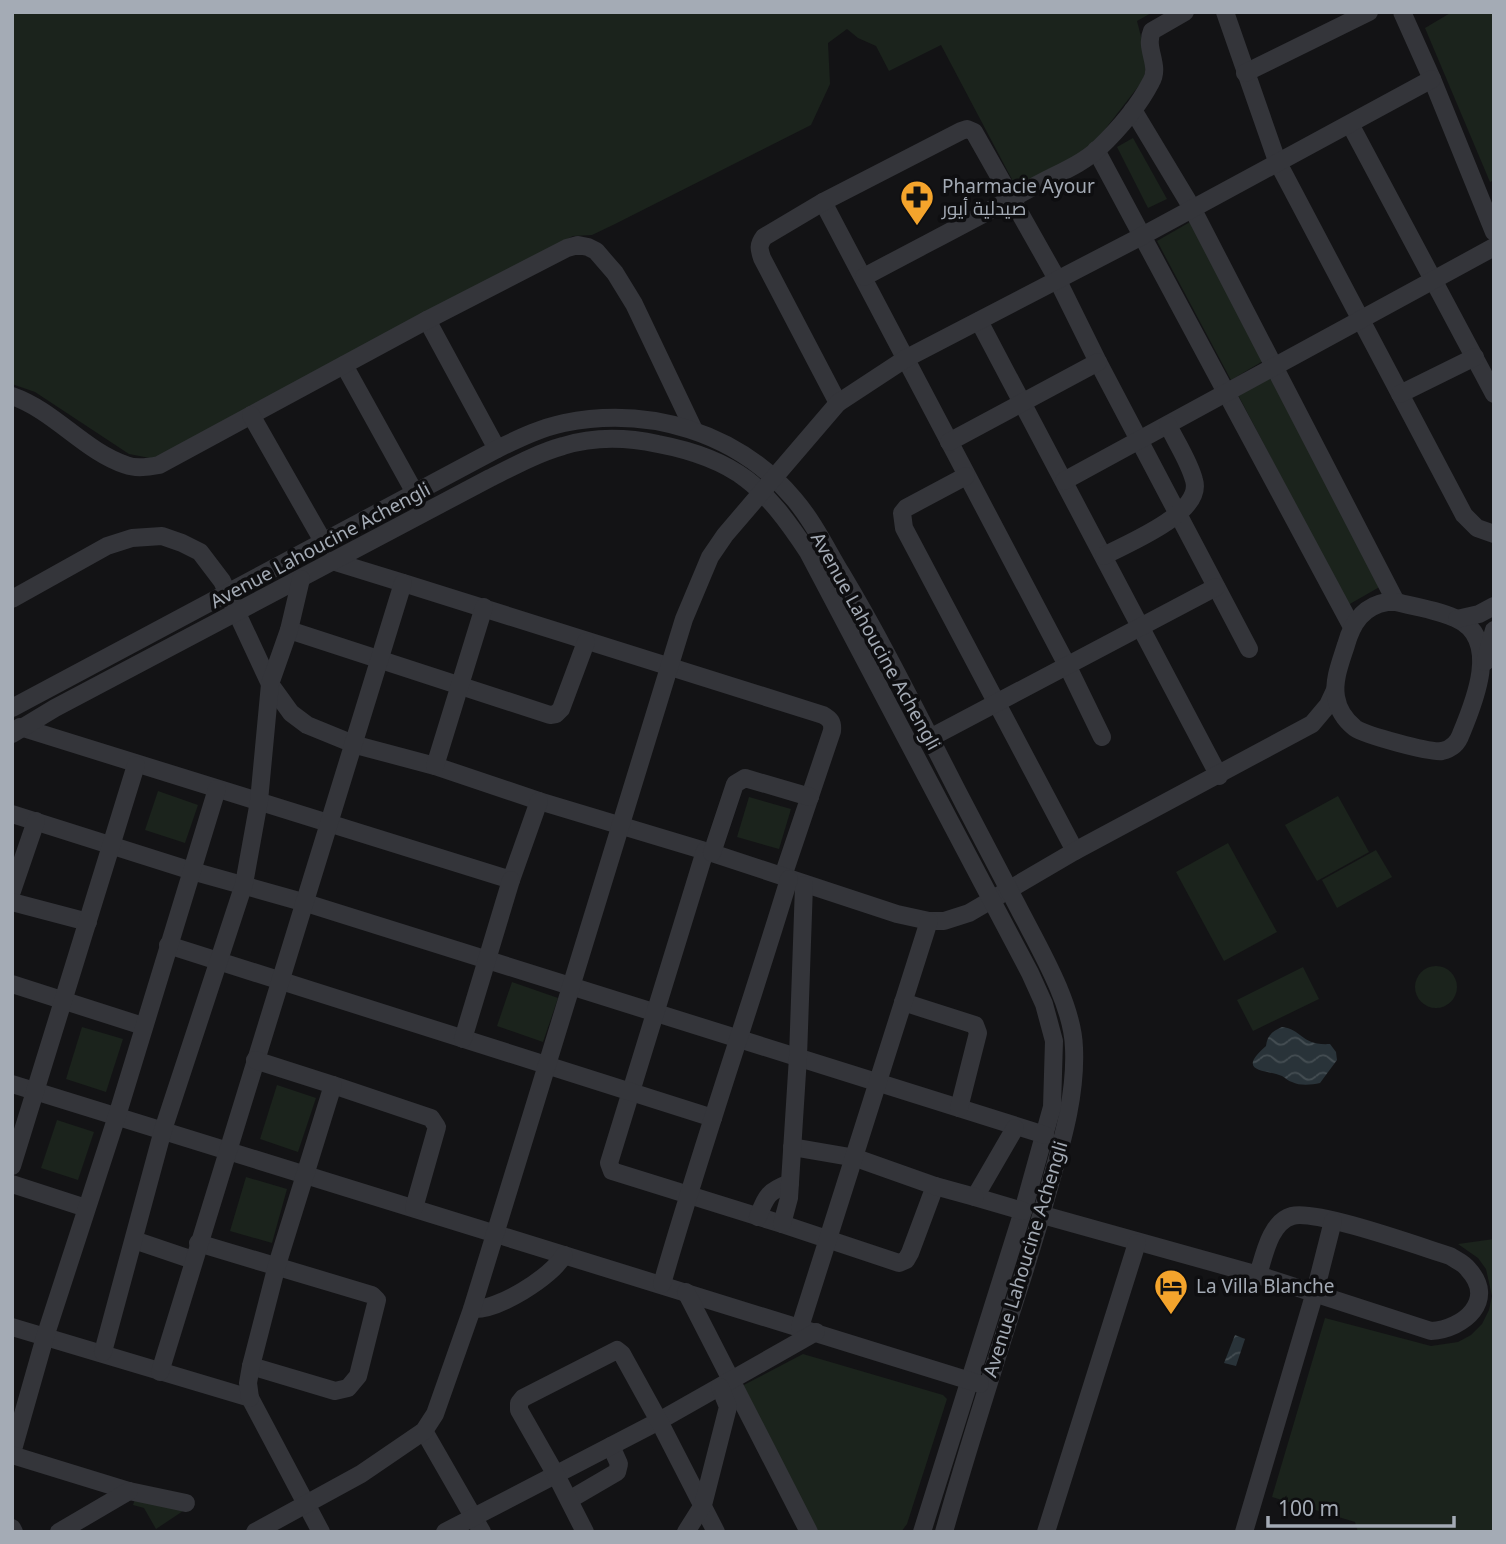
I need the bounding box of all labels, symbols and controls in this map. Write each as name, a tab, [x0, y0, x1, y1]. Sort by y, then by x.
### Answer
place label: Pharmacie Ayour صيدلية أيور	[941, 173, 1095, 221]
pharmacy icon: Pharmacie Ayour صيدلية أيور	[898, 178, 936, 227]
street label: Avenue Lahoucine Achengli	[205, 476, 435, 614]
street label: Avenue Lahoucine Achengli	[805, 527, 947, 755]
street label: Avenue Lahoucine Achengli	[977, 1138, 1073, 1380]
hotel icon: La Villa Blanche	[1152, 1267, 1190, 1316]
place label: La Villa Blanche	[1196, 1273, 1335, 1299]
scale bar	[1268, 1484, 1454, 1528]
text: 100 m	[1278, 1494, 1339, 1522]

